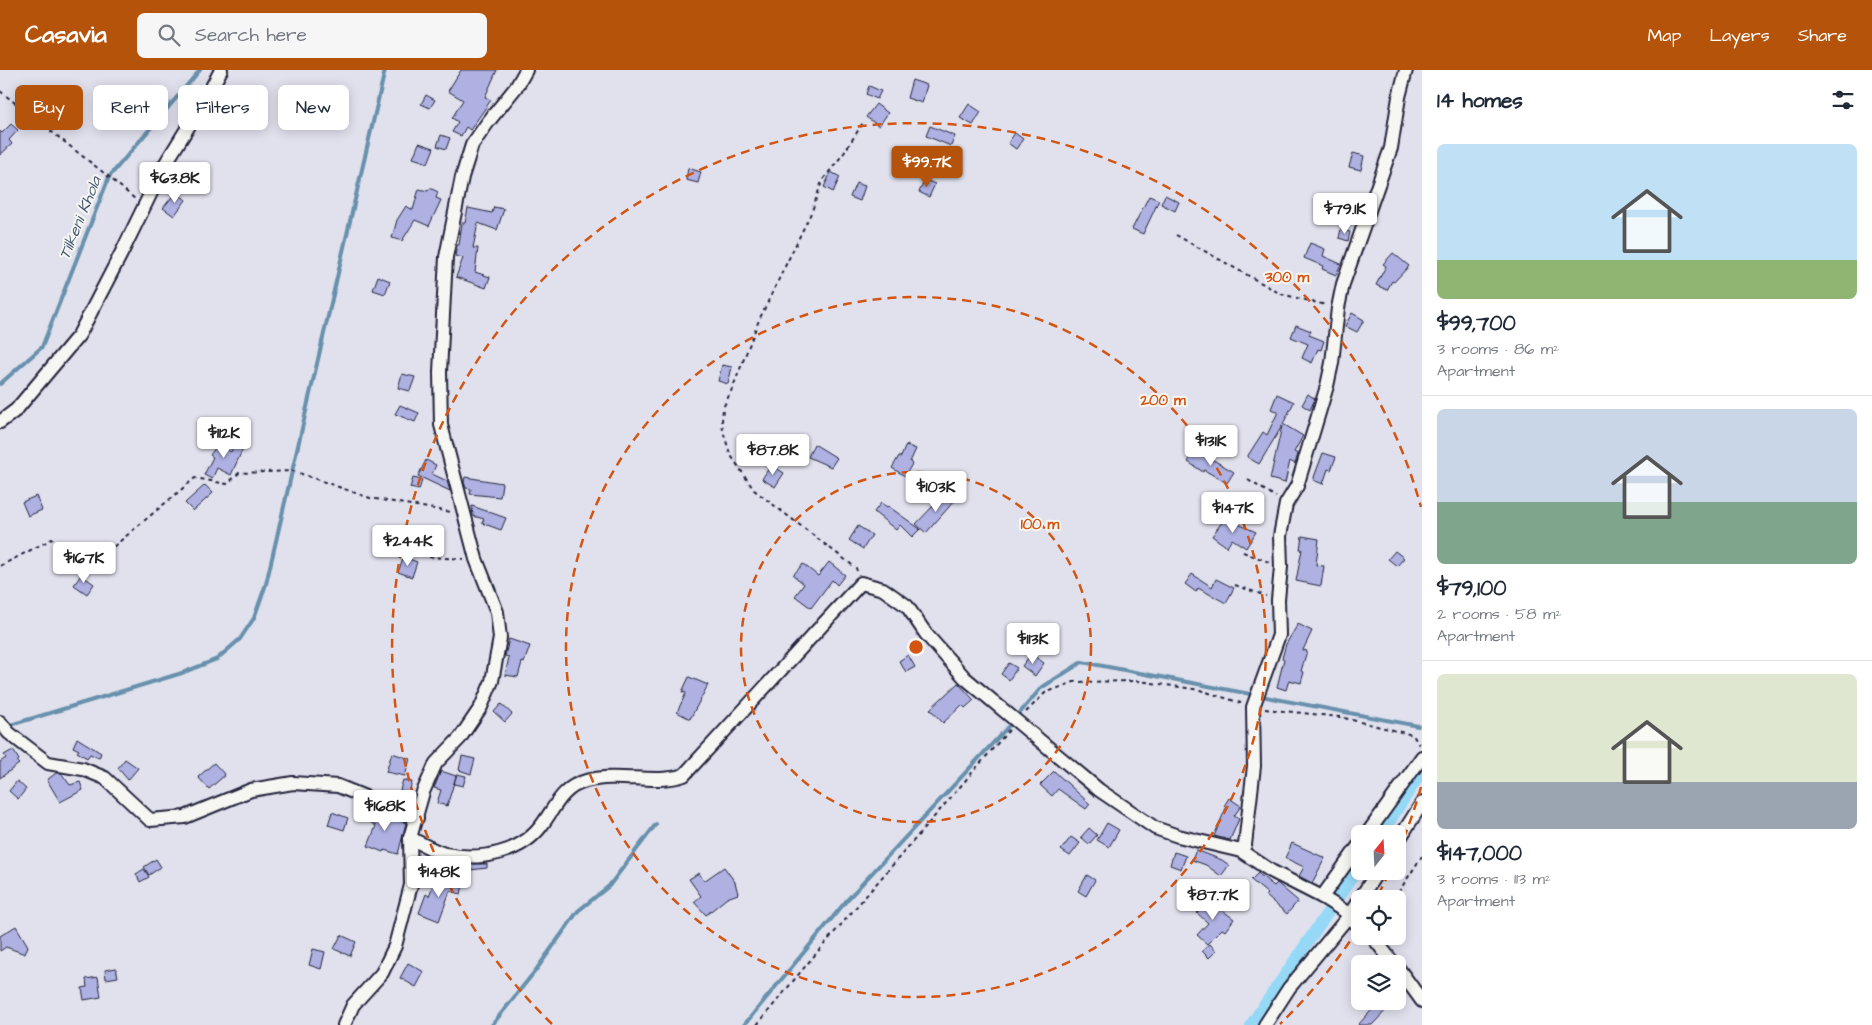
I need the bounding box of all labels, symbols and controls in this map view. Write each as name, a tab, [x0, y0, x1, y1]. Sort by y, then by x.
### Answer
search box	[137, 13, 487, 58]
text: Casavia	[25, 18, 107, 52]
icon: search	[155, 21, 183, 49]
text: Search here	[195, 22, 307, 49]
text: Map	[1647, 23, 1681, 48]
text: Layers	[1709, 23, 1770, 48]
text: Share	[1798, 23, 1847, 48]
chip: Buy	[15, 85, 83, 130]
chip: Rent	[93, 85, 168, 130]
chip: Filters	[178, 85, 268, 130]
chip: New	[278, 85, 349, 130]
text: 14 homes	[1437, 86, 1523, 115]
icon: filters	[1829, 86, 1857, 114]
pin: $99.7K	[886, 146, 968, 188]
text: $99.7K	[903, 151, 951, 173]
pin: $63.8K	[134, 162, 216, 204]
text: $63.8K	[150, 167, 200, 189]
water label: Tilkeni Khola	[53, 173, 107, 263]
icon: home	[1602, 176, 1692, 266]
pin: $79.1K	[1304, 192, 1386, 235]
text: $79.1K	[1324, 198, 1366, 220]
text: 300 m	[1264, 267, 1309, 288]
text: $99,700	[1437, 309, 1516, 338]
text: 3 rooms · 86 m²	[1437, 338, 1559, 360]
text: Apartment	[1437, 360, 1515, 382]
text: 200 m	[1139, 390, 1186, 411]
pin: $112K	[189, 416, 259, 459]
text: $112K	[208, 422, 240, 444]
pin: $131K	[1176, 424, 1246, 467]
text: $131K	[1196, 430, 1226, 452]
pin: $87.8K	[732, 434, 814, 476]
text: $87.8K	[747, 439, 799, 461]
icon: home	[1602, 442, 1692, 532]
pin: $103K	[901, 470, 971, 513]
text: $103K	[917, 476, 955, 498]
pin: $147K	[1198, 492, 1268, 534]
text: $147K	[1212, 497, 1254, 519]
text: 100 m	[1021, 514, 1060, 535]
pin: $244K	[373, 524, 443, 567]
text: $244K	[383, 530, 433, 552]
pin: $167K	[49, 542, 119, 584]
text: $167K	[64, 547, 104, 569]
text: $79,100	[1437, 574, 1506, 603]
text: 2 rooms · 58 m²	[1437, 603, 1562, 625]
pin: $113K	[998, 622, 1068, 665]
text: Apartment	[1437, 625, 1515, 647]
text: $113K	[1018, 628, 1048, 650]
centre of rings	[907, 638, 925, 656]
icon: home	[1602, 707, 1692, 797]
pin: $168K	[350, 790, 420, 832]
text: $168K	[364, 795, 406, 817]
north arrow	[1351, 825, 1406, 880]
map controls	[1351, 825, 1406, 1010]
text: $147,000	[1437, 839, 1522, 868]
pin: $148K	[404, 856, 474, 898]
text: $148K	[418, 861, 460, 883]
text: 3 rooms · 113 m²	[1437, 868, 1551, 890]
pin: $87.7K	[1172, 878, 1254, 921]
text: $87.7K	[1188, 884, 1238, 906]
button: locate	[1351, 890, 1406, 945]
text: Apartment	[1437, 890, 1515, 912]
button: layers	[1351, 955, 1406, 1010]

